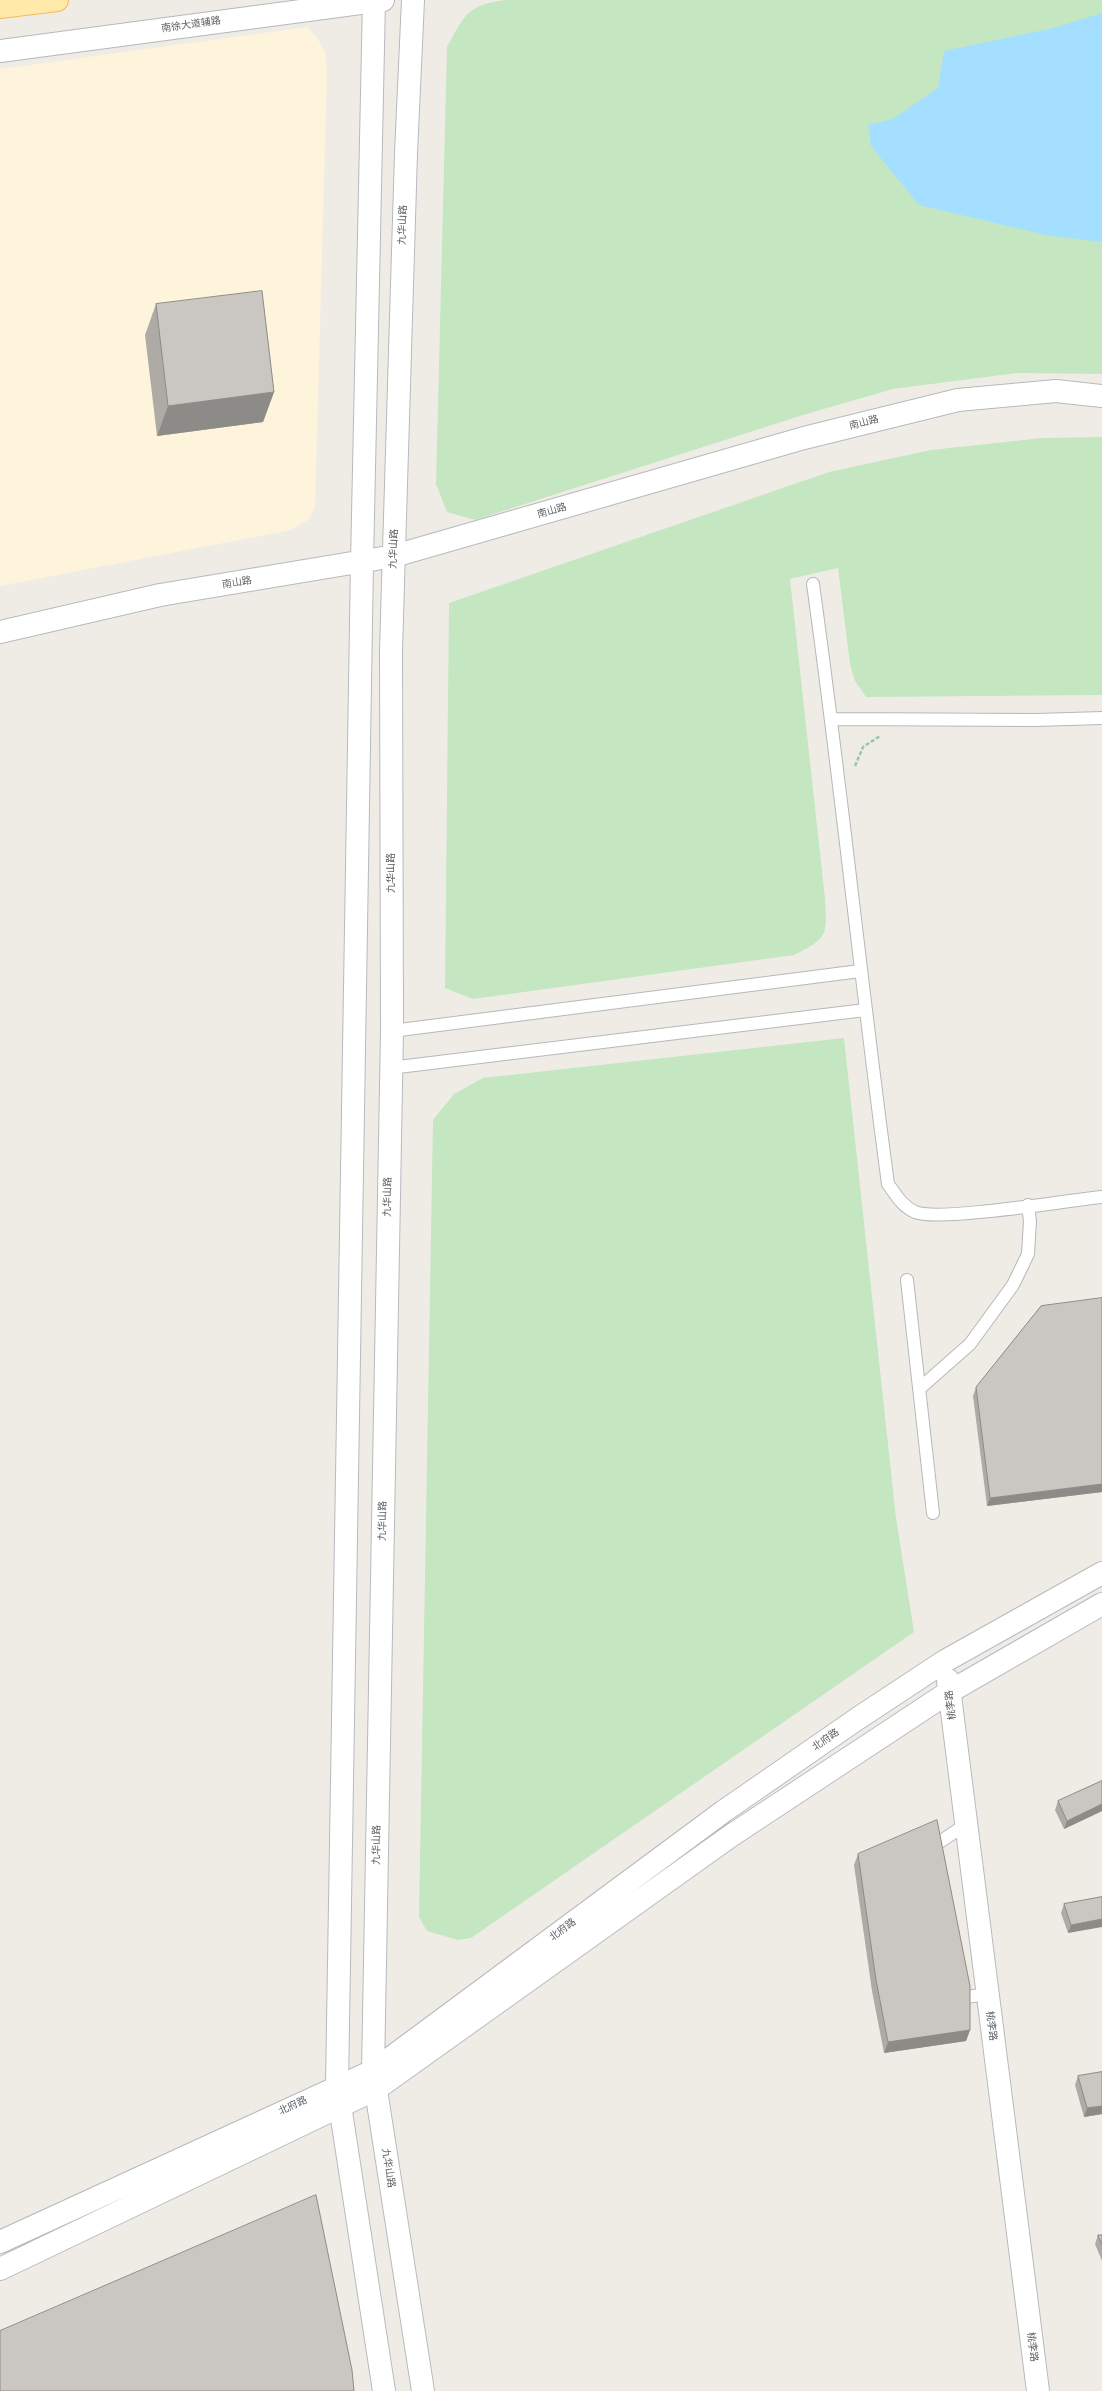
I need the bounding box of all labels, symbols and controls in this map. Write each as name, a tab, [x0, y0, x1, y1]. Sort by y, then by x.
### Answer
street label: 南徐大道辅路	[160, 15, 222, 35]
street label: 九华山路	[396, 205, 410, 245]
street label: 南山路	[848, 414, 880, 432]
street label: 南山路	[536, 501, 568, 521]
street label: 九华山路	[387, 529, 401, 569]
street label: 南山路	[221, 575, 253, 591]
street label: 九华山路	[385, 853, 397, 893]
street label: 九华山路	[382, 1177, 394, 1217]
street label: 九华山路	[377, 1501, 389, 1541]
street label: 桃李路	[943, 1689, 959, 1721]
street label: 北府路	[810, 1726, 842, 1754]
street label: 九华山路	[371, 1825, 383, 1865]
street label: 北府路	[547, 1916, 579, 1944]
street label: 桃李路	[983, 2010, 999, 2042]
street label: 北府路	[277, 2094, 309, 2118]
street label: 九华山路	[379, 2147, 397, 2189]
street label: 桃李路	[1024, 2331, 1040, 2363]

